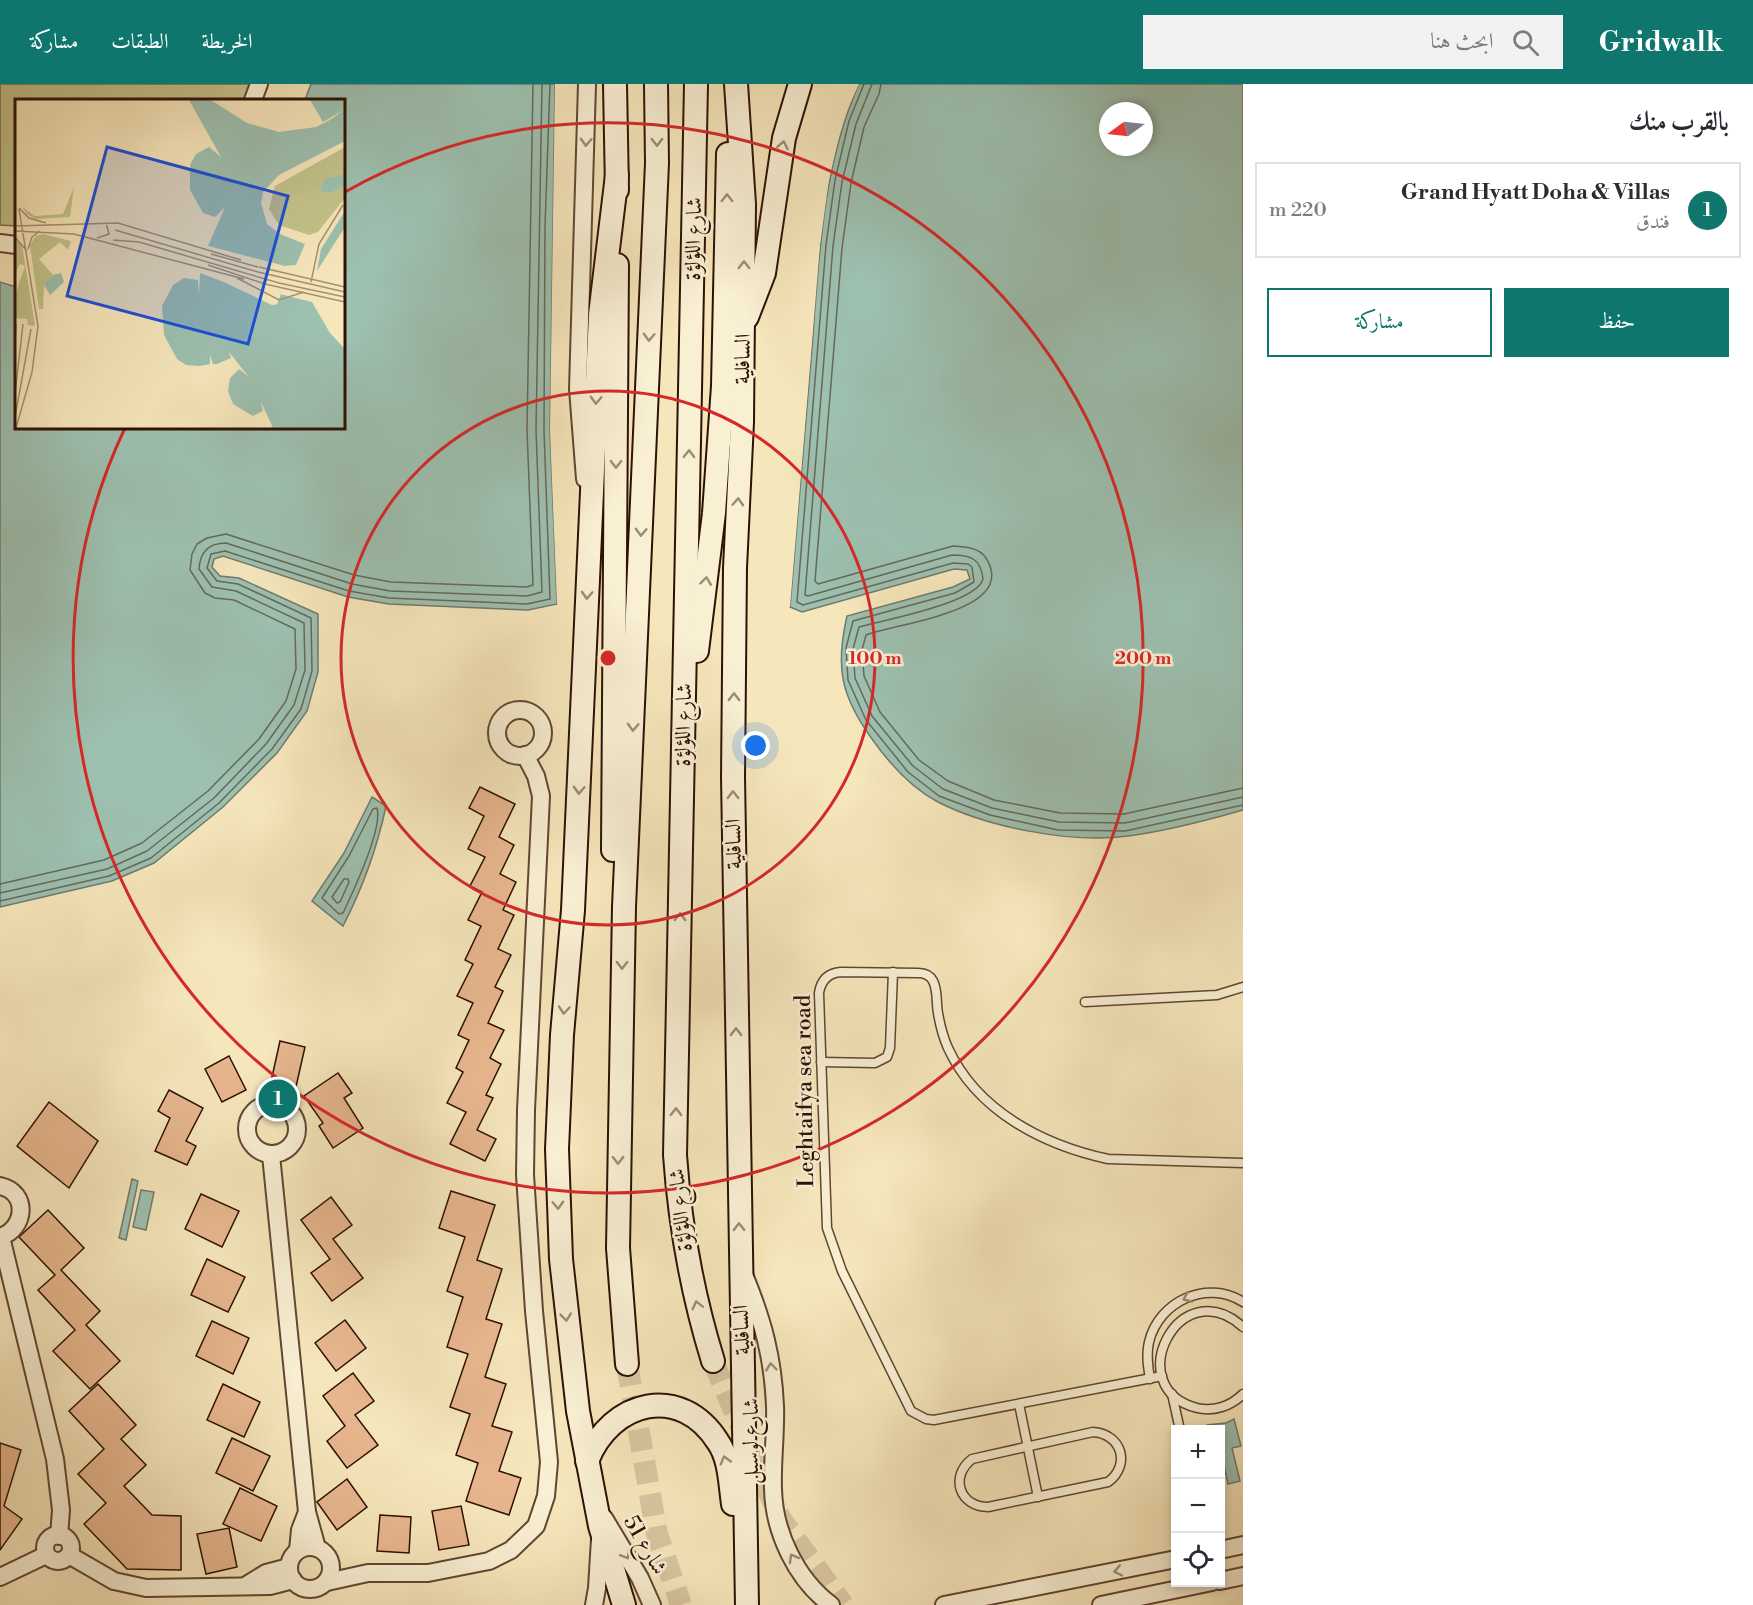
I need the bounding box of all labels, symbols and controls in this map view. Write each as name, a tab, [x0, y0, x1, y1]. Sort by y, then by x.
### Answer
search box	[1143, 15, 1563, 69]
text: Gridwalk	[1599, 25, 1723, 60]
icon: search	[1509, 26, 1542, 59]
text: ابحث هنا	[1430, 28, 1494, 55]
text: مشاركة	[30, 29, 78, 55]
text: الطبقات	[111, 29, 168, 55]
text: الخريطة	[201, 29, 253, 55]
inset map	[15, 99, 345, 429]
north arrow	[1099, 102, 1153, 156]
text: بالقرب منك	[1629, 106, 1729, 138]
one-way arrow	[579, 138, 592, 147]
one-way arrow	[650, 138, 663, 147]
one-way arrow	[776, 140, 789, 150]
text: Grand Hyatt Doha & Villas	[1401, 179, 1670, 206]
one-way arrow	[721, 193, 733, 202]
street label: شارع اللؤلؤة	[680, 197, 712, 281]
text: 220 m	[1269, 198, 1327, 223]
text: 1	[1703, 198, 1712, 223]
text: فندق	[1636, 210, 1670, 235]
one-way arrow	[738, 260, 750, 269]
button: مشاركة	[1267, 288, 1492, 357]
button: حفظ	[1504, 288, 1729, 357]
one-way arrow	[643, 333, 656, 342]
street label: السافلية	[729, 333, 757, 385]
one-way arrow	[589, 396, 602, 405]
one-way arrow	[683, 450, 695, 459]
one-way arrow	[610, 460, 622, 469]
one-way arrow	[731, 497, 744, 506]
one-way arrow	[635, 528, 648, 537]
one-way arrow	[699, 576, 712, 585]
one-way arrow	[581, 591, 594, 600]
text: 100 m	[848, 647, 902, 670]
text: 200 m	[1115, 647, 1172, 670]
centre of rings	[598, 648, 618, 668]
street label: شارع اللؤلؤة	[670, 683, 702, 767]
one-way arrow	[728, 692, 740, 701]
one-way arrow	[627, 723, 640, 732]
your location	[741, 731, 770, 760]
one-way arrow	[572, 785, 585, 794]
one-way arrow	[727, 791, 739, 800]
street label: السافلية	[720, 818, 748, 870]
one-way arrow	[674, 912, 686, 921]
one-way arrow	[616, 961, 629, 970]
street label: Leghtaifya sea road	[790, 994, 820, 1188]
one-way arrow	[558, 1006, 571, 1015]
one-way arrow	[730, 1028, 742, 1037]
pin: 1	[258, 1076, 298, 1122]
one-way arrow	[669, 1107, 682, 1116]
one-way arrow	[612, 1156, 624, 1165]
street label: شارع اللؤلؤة	[663, 1167, 703, 1253]
one-way arrow	[551, 1200, 564, 1209]
one-way arrow	[733, 1223, 745, 1232]
one-way arrow	[1183, 1291, 1194, 1303]
one-way arrow	[691, 1300, 704, 1310]
street label: السافلية	[728, 1304, 756, 1356]
one-way arrow	[559, 1313, 572, 1322]
one-way arrow	[765, 1363, 778, 1372]
street label: شارع لوسيل	[738, 1398, 769, 1484]
map controls	[1171, 1425, 1225, 1587]
button: +	[1171, 1425, 1225, 1479]
one-way arrow	[720, 1455, 732, 1466]
button: −	[1171, 1479, 1225, 1533]
street label: شارع 51	[614, 1510, 673, 1582]
button: locate	[1171, 1533, 1225, 1587]
one-way arrow	[619, 1549, 631, 1559]
one-way arrow	[789, 1554, 800, 1564]
one-way arrow	[1114, 1564, 1124, 1577]

